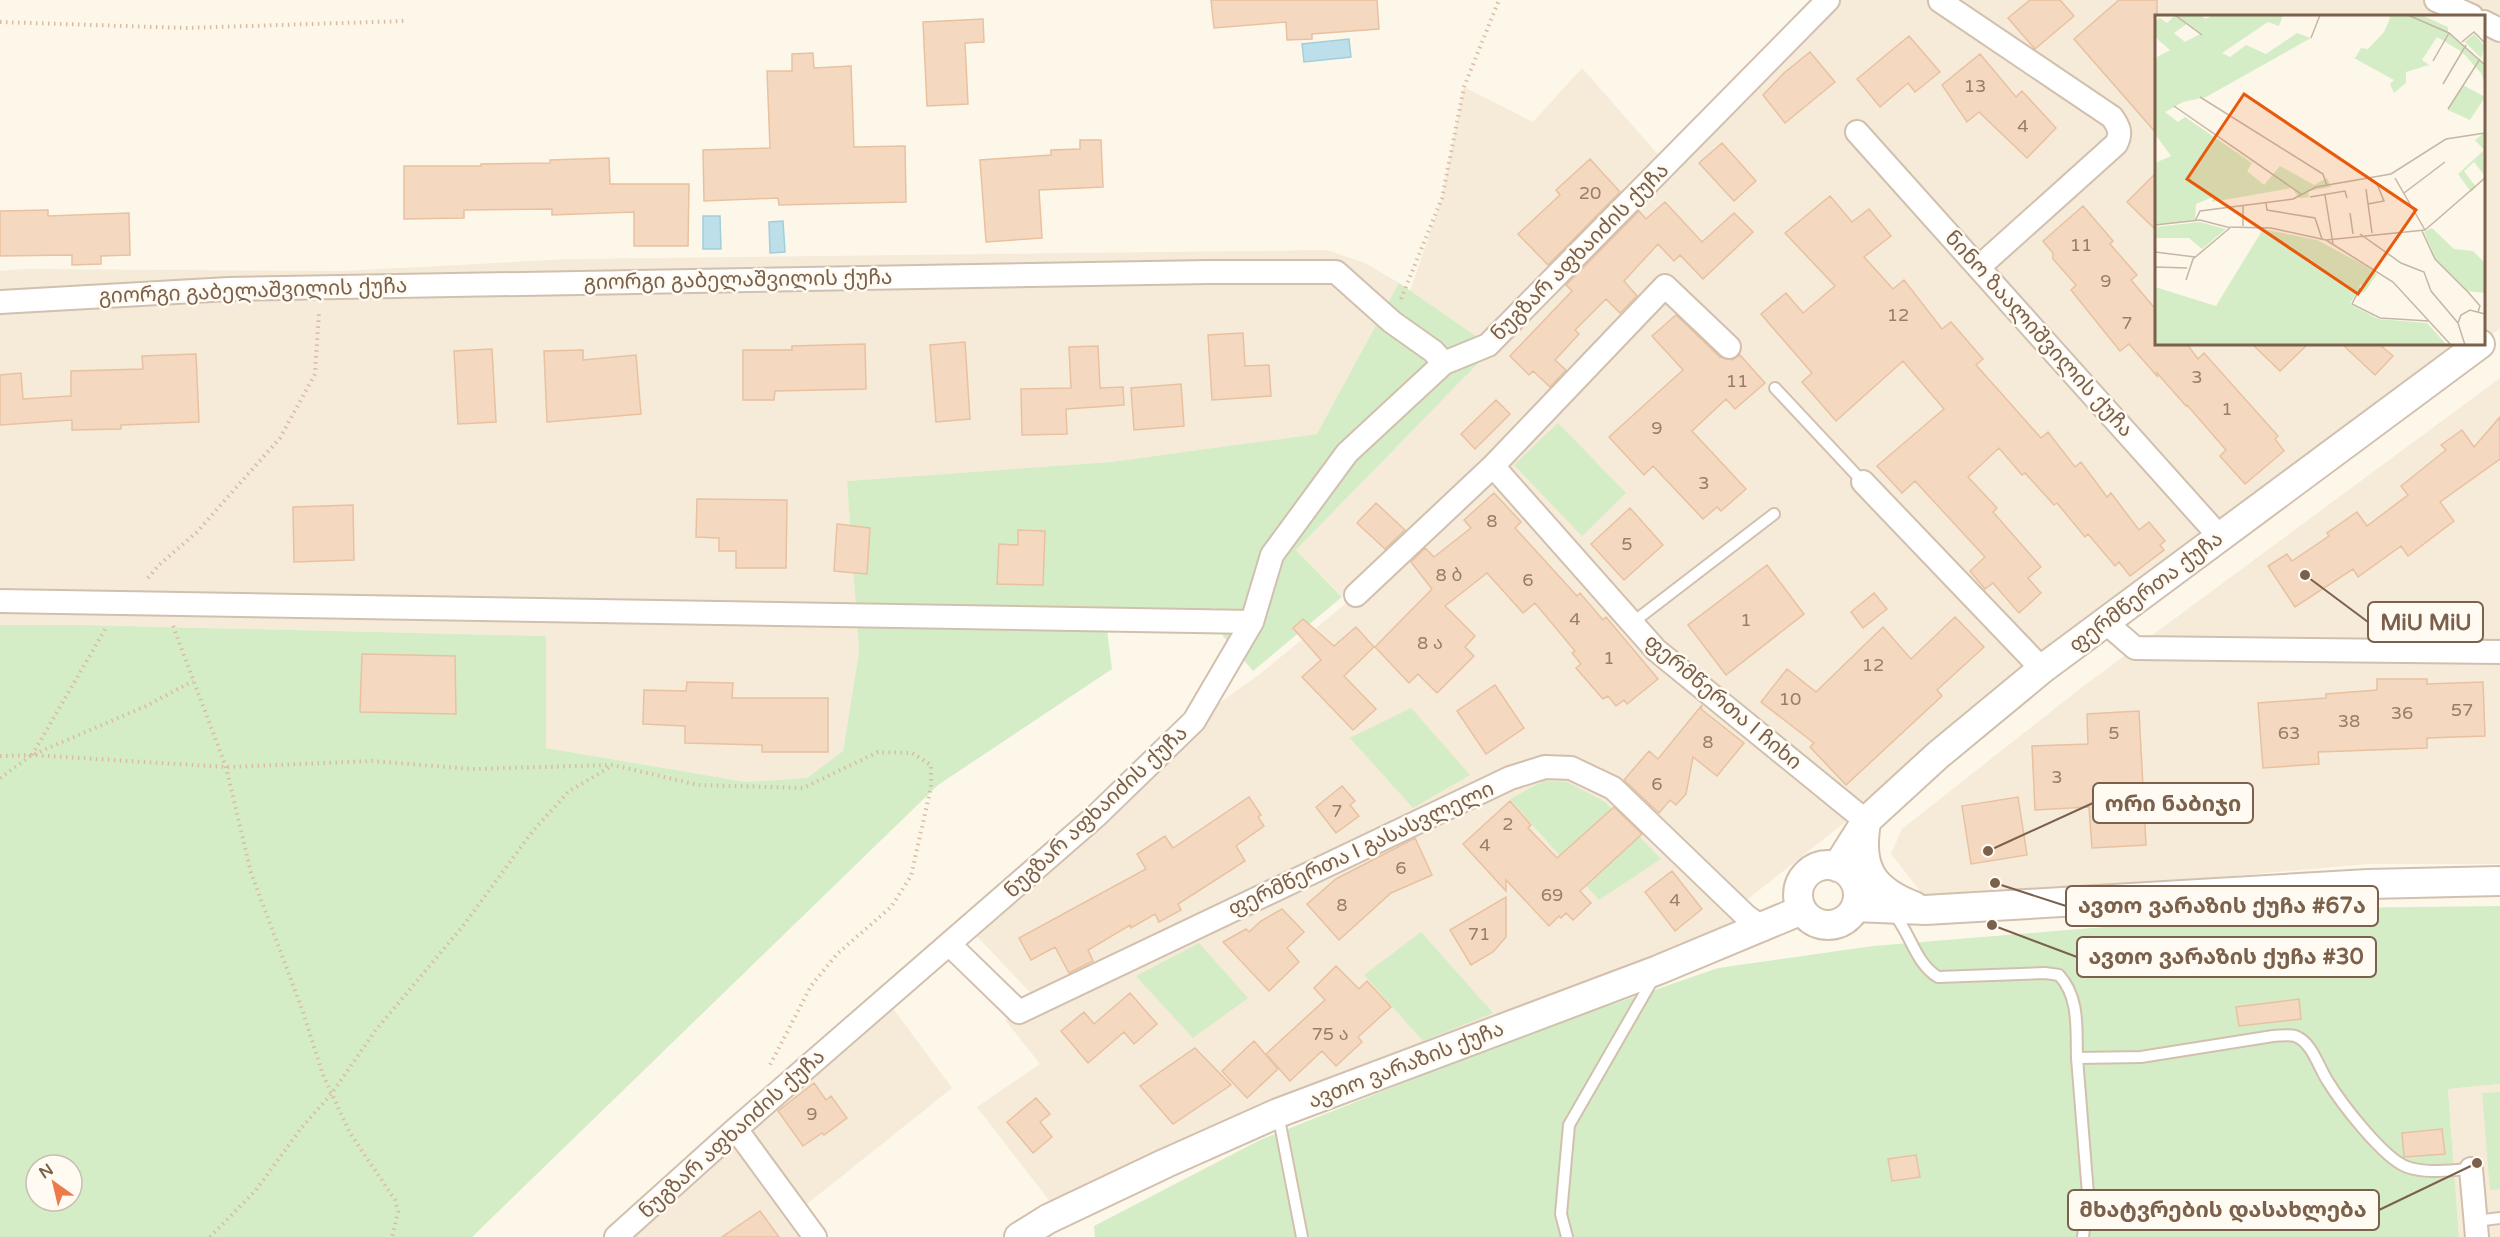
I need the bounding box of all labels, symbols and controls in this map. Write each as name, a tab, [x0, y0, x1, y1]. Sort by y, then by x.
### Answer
inset map	[2155, 15, 2485, 345]
house number: 13	[1964, 75, 1986, 97]
house number: 4	[2017, 115, 2029, 137]
street label: ნუგზარ აფხაიძის ქუჩა	[1486, 158, 1674, 346]
house number: 20	[1579, 182, 1601, 204]
street label: ნინო ზაალიშვილის ქუჩა	[1940, 226, 2138, 442]
house number: 11	[2070, 234, 2092, 256]
street label: გიორგი გაბელაშვილის ქუჩა	[583, 265, 893, 295]
house number: 9	[2100, 270, 2112, 292]
street label: გიორგი გაბელაშვილის ქუჩა	[98, 273, 408, 309]
house number: 12	[1887, 304, 1909, 326]
house number: 7	[2121, 312, 2133, 334]
house number: 3	[2191, 366, 2203, 388]
house number: 11	[1726, 370, 1748, 392]
house number: 1	[2221, 398, 2233, 420]
house number: 9	[1651, 417, 1663, 439]
house number: 3	[1698, 472, 1710, 494]
house number: 8	[1486, 510, 1498, 532]
street label: ფერმწერთა ქუჩა	[2064, 526, 2228, 658]
house number: 5	[1621, 533, 1633, 555]
house number: 8 ბ	[1436, 564, 1462, 586]
house number: 6	[1522, 569, 1534, 591]
callout: MiU MiU	[2368, 602, 2483, 642]
house number: 4	[1569, 608, 1581, 630]
house number: 1	[1740, 609, 1752, 631]
text: MiU MiU	[2380, 610, 2472, 636]
street label: ფერმწერთა I ჩიხი	[1639, 629, 1807, 775]
house number: 8 ა	[1417, 632, 1443, 654]
house number: 1	[1603, 647, 1615, 669]
house number: 12	[1862, 654, 1884, 676]
house number: 10	[1779, 688, 1801, 710]
house number: 57	[2451, 699, 2473, 721]
house number: 36	[2391, 702, 2413, 724]
house number: 38	[2338, 710, 2360, 732]
street label: ნუგზარ აფხაიძის ქუჩა	[999, 721, 1193, 903]
house number: 5	[2108, 722, 2120, 744]
house number: 63	[2278, 722, 2300, 744]
house number: 8	[1702, 731, 1714, 753]
house number: 3	[2051, 766, 2063, 788]
house number: 6	[1651, 773, 1663, 795]
street label: ფერმწერთა I გასასვლელი	[1224, 776, 1498, 922]
callout: ორი ნაბიჯი	[2093, 783, 2253, 823]
text: ორი ნაბიჯი	[2105, 791, 2241, 817]
house number: 7	[1331, 800, 1343, 822]
house number: 2	[1502, 813, 1514, 835]
house number: 4	[1479, 834, 1491, 856]
house number: 6	[1395, 857, 1407, 879]
house number: 69	[1541, 884, 1563, 906]
callout: ავთო ვარაზის ქუჩა #67ა	[2066, 886, 2378, 926]
house number: 4	[1669, 889, 1681, 911]
text: ავთო ვარაზის ქუჩა #67ა	[2078, 893, 2366, 919]
house number: 8	[1336, 894, 1348, 916]
house number: 71	[1468, 923, 1490, 945]
callout: ავთო ვარაზის ქუჩა #30	[2077, 937, 2376, 977]
text: ავთო ვარაზის ქუჩა #30	[2089, 944, 2364, 970]
street label: ავთო ვარაზის ქუჩა	[1305, 1016, 1507, 1114]
house number: 75 ა	[1311, 1023, 1349, 1045]
street label: ნუგზარ აფხაიძის ქუჩა	[634, 1044, 830, 1224]
house number: 9	[806, 1103, 818, 1125]
north arrow	[24, 1153, 84, 1213]
text: N	[35, 1160, 57, 1183]
callout: მხატვრების დასახლება	[2068, 1190, 2379, 1230]
text: მხატვრების დასახლება	[2079, 1197, 2367, 1223]

